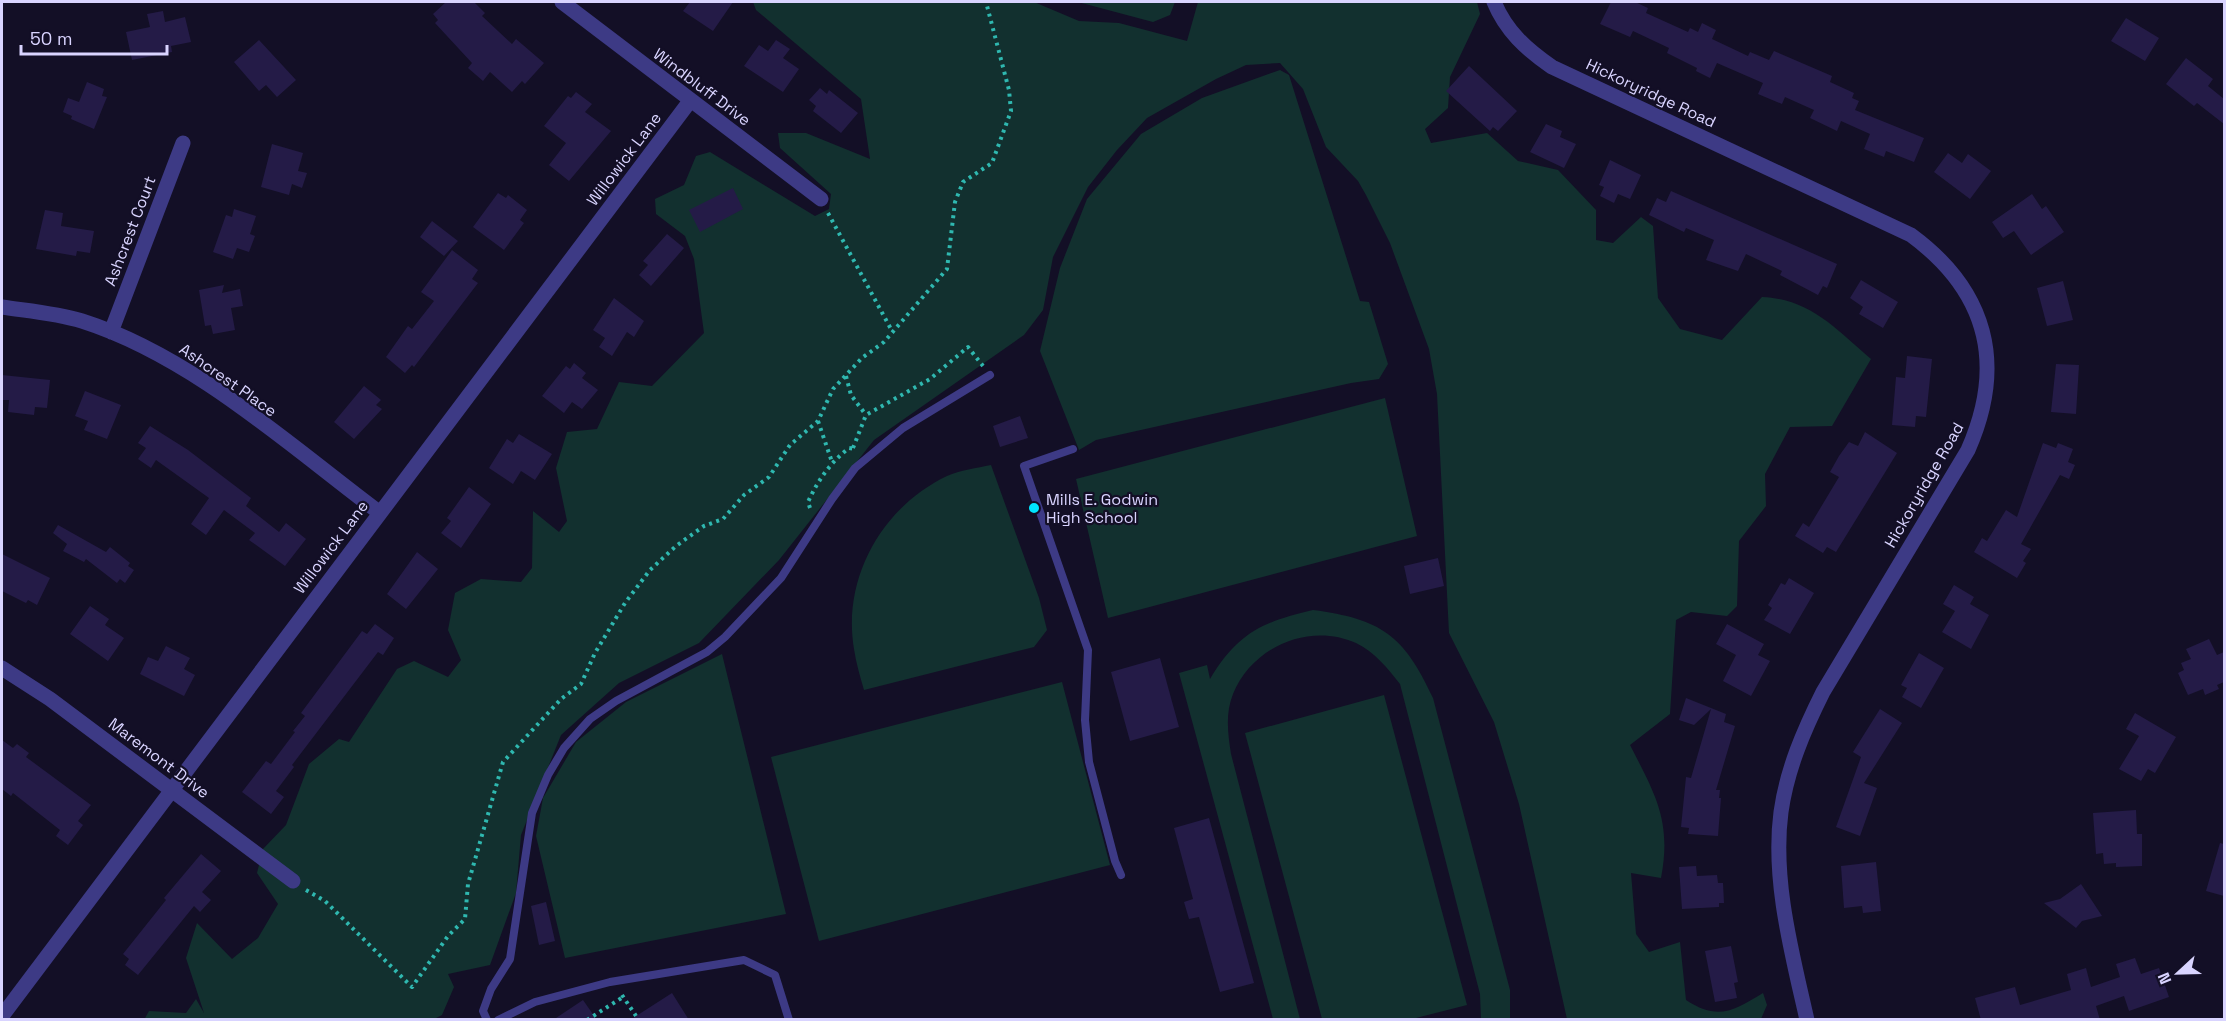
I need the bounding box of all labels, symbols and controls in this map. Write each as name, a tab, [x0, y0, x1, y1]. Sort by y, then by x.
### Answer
scale bar	[21, 18, 166, 56]
text: 50 m	[30, 27, 72, 50]
street label: Windbluff Drive	[649, 43, 755, 131]
street label: Hickoryridge Road	[1583, 54, 1719, 132]
street label: Willowick Lane	[582, 108, 666, 210]
street label: Ashcrest Court	[99, 173, 161, 289]
street label: Ashcrest Place	[175, 339, 281, 421]
street label: Hickoryridge Road	[1880, 419, 1968, 551]
place label: Mills E. Godwin High School	[1046, 489, 1158, 528]
street label: Willowick Lane	[289, 496, 373, 598]
marker: Mills E. Godwin High School	[1027, 501, 1041, 515]
street label: Maremont Drive	[104, 713, 214, 803]
north arrow	[2148, 943, 2208, 1003]
text: N	[2153, 970, 2176, 987]

